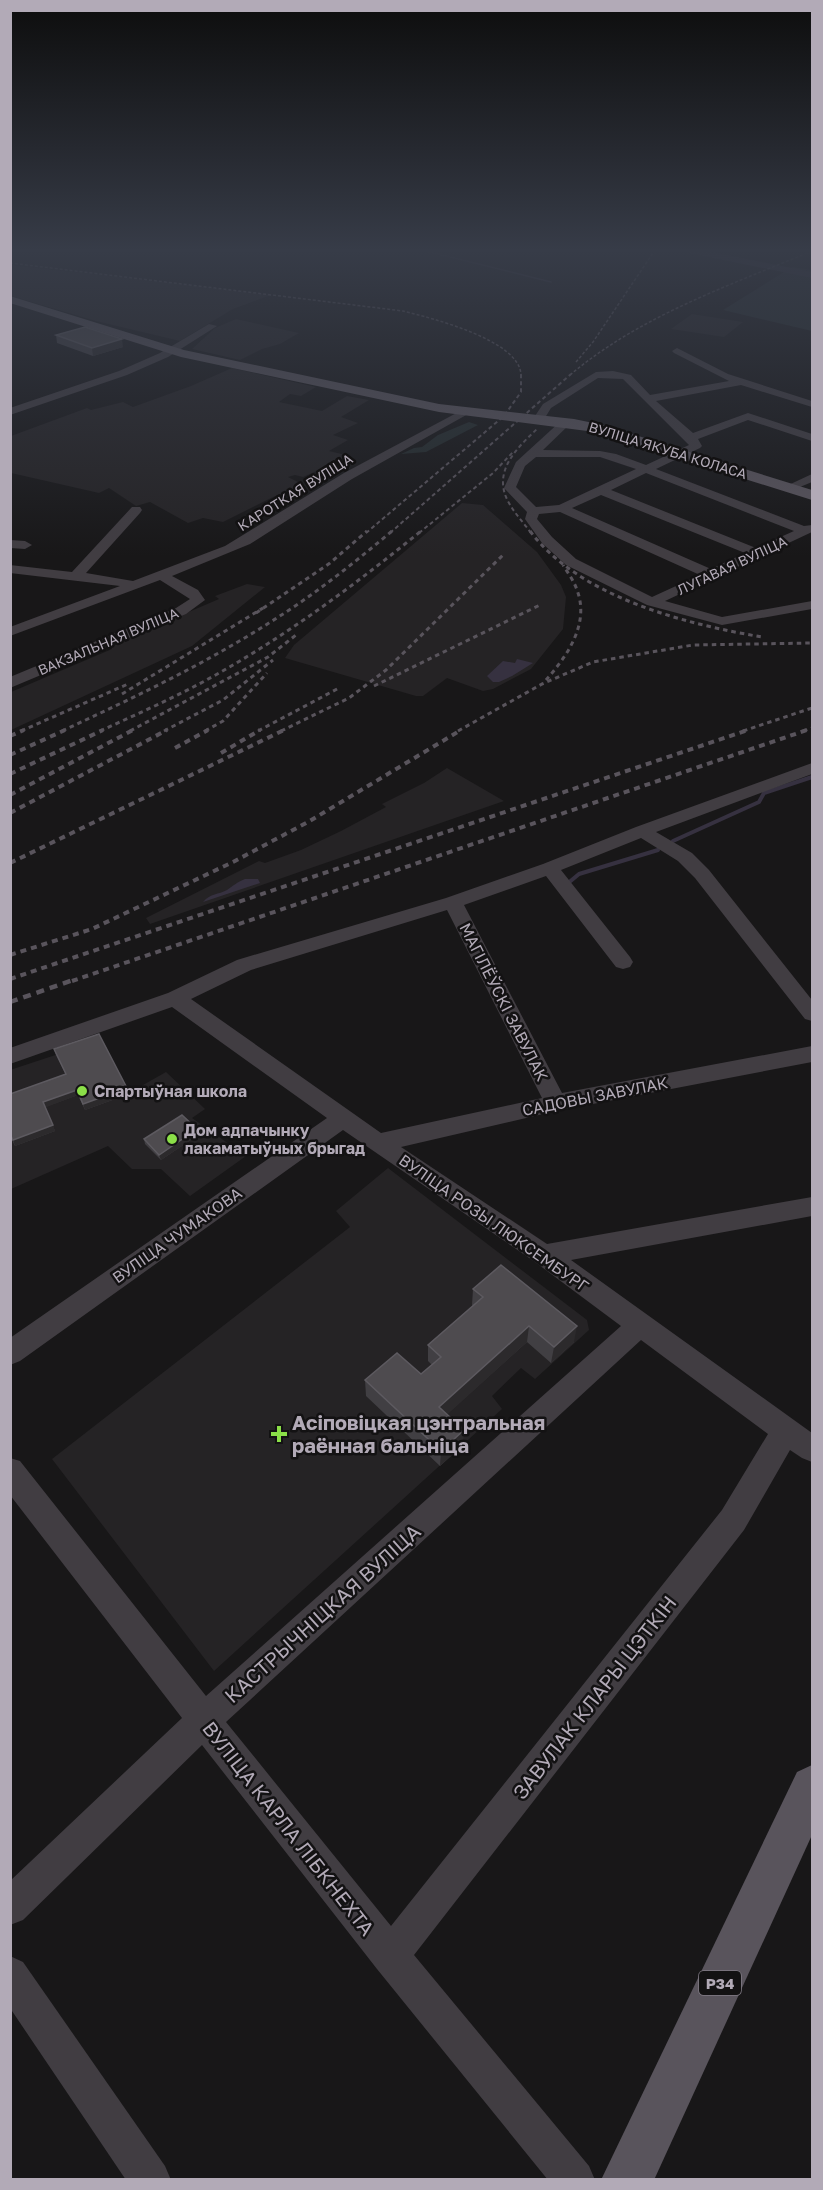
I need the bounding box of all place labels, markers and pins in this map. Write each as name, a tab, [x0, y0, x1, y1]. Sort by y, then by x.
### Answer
place label: Спартыўная школа	[94, 1081, 247, 1101]
marker: Спартыўная школа	[75, 1084, 89, 1098]
place label: Дом адпачынку лакаматыўных брыгад	[184, 1120, 365, 1158]
marker: Дом адпачынку лакаматыўных брыгад	[165, 1132, 179, 1146]
place label: Асіповіцкая цэнтральная раённая бальніца	[292, 1410, 545, 1457]
marker: Асіповіцкая цэнтральная раённая бальніца	[270, 1425, 288, 1443]

